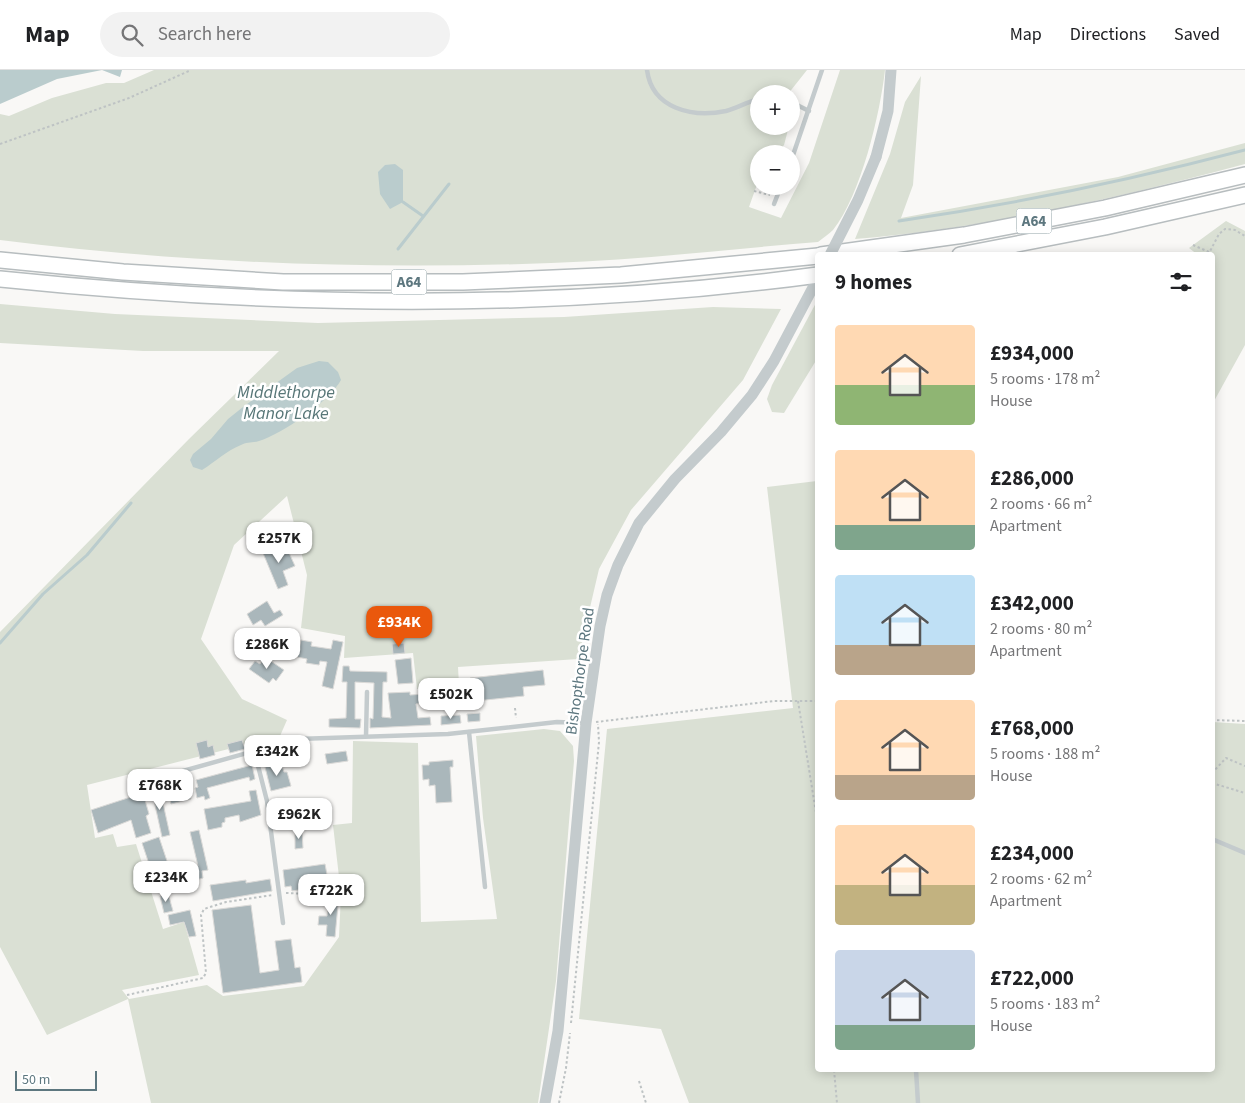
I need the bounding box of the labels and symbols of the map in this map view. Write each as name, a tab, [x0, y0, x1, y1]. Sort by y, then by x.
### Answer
road number: A64	[1016, 208, 1052, 234]
road number: A64	[392, 270, 426, 294]
water label: Middlethorpe Manor Lake	[237, 380, 335, 426]
pin: £257K	[244, 522, 314, 564]
pin: £934K	[364, 606, 434, 648]
street label: Bishopthorpe Road	[560, 606, 600, 736]
pin: £286K	[232, 628, 302, 670]
pin: £502K	[416, 678, 486, 720]
pin: £342K	[242, 734, 312, 777]
pin: £768K	[125, 768, 195, 811]
pin: £962K	[264, 798, 334, 840]
pin: £234K	[131, 860, 201, 903]
pin: £722K	[296, 874, 366, 916]
scale bar	[15, 1068, 98, 1091]

